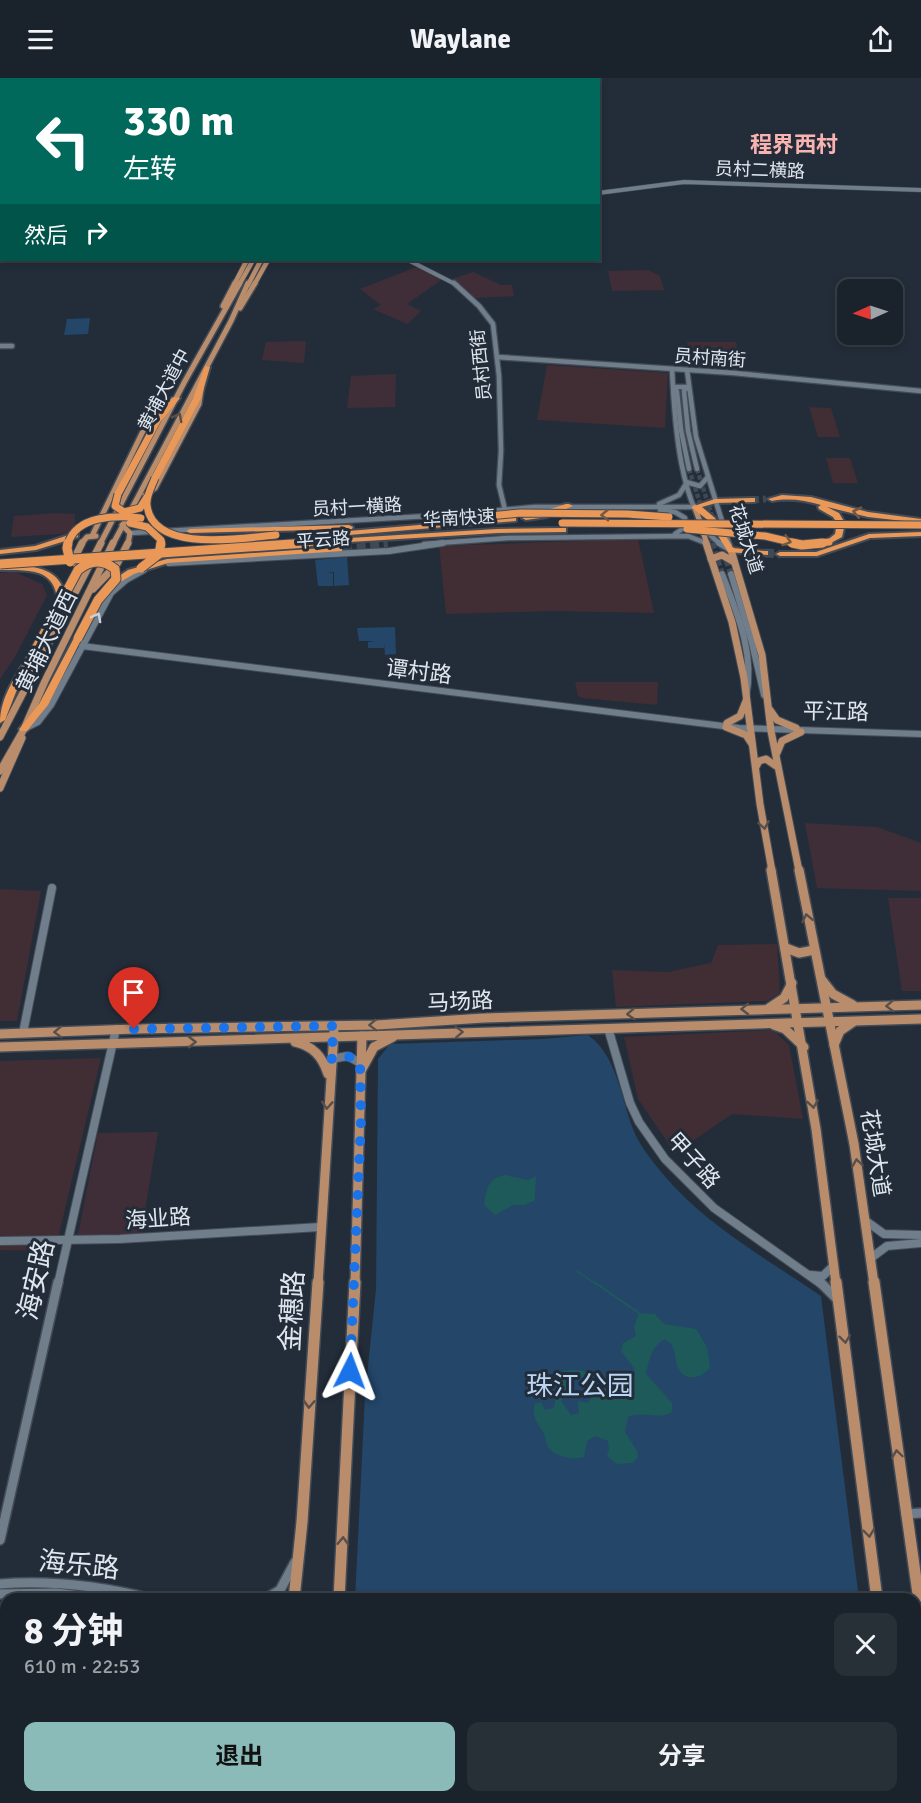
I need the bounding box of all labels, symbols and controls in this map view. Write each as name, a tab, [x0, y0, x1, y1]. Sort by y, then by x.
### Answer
icon: menu	[24, 23, 57, 56]
text: Waylane	[410, 23, 511, 56]
icon: share	[864, 23, 897, 56]
text: 330 m	[123, 96, 234, 147]
icon: left	[24, 102, 102, 180]
district label: 程界西村	[750, 131, 838, 158]
text: 左转	[123, 153, 177, 186]
street label: 员村二横路	[715, 157, 805, 183]
icon: right	[80, 216, 113, 249]
text: 然后	[24, 222, 68, 249]
north arrow	[837, 279, 903, 345]
map controls	[837, 279, 903, 345]
street label: 员村西街	[466, 328, 496, 402]
street label: 黄埔大道中	[133, 345, 195, 435]
street label: 员村南街	[673, 345, 747, 371]
one-way arrow	[171, 412, 183, 423]
street label: 员村一横路	[311, 494, 403, 520]
street label: 花城大道	[724, 501, 768, 577]
street label: 华南快速	[422, 505, 496, 531]
one-way arrow	[853, 507, 863, 520]
one-way arrow	[601, 508, 610, 521]
street label: 平云路	[295, 527, 351, 553]
one-way arrow	[782, 534, 792, 547]
street label: 黄埔大道西	[10, 586, 83, 697]
one-way arrow	[90, 612, 102, 623]
street label: 谭村路	[385, 654, 453, 689]
street label: 平江路	[803, 697, 869, 726]
one-way arrow	[757, 820, 770, 830]
one-way arrow	[802, 914, 815, 924]
pin	[108, 967, 159, 1029]
icon: arrive	[117, 976, 150, 1009]
street label: 马场路	[426, 986, 494, 1017]
one-way arrow	[886, 1000, 895, 1012]
one-way arrow	[740, 1003, 749, 1016]
one-way arrow	[626, 1007, 635, 1020]
one-way arrow	[368, 1019, 377, 1031]
one-way arrow	[53, 1025, 62, 1038]
one-way arrow	[455, 1026, 464, 1038]
one-way arrow	[188, 1036, 197, 1048]
one-way arrow	[321, 1100, 334, 1109]
one-way arrow	[806, 1100, 818, 1109]
street label: 花城大道	[855, 1108, 896, 1199]
street label: 甲子路	[662, 1127, 726, 1194]
one-way arrow	[851, 1158, 863, 1167]
street label: 海业路	[124, 1203, 192, 1234]
street label: 海安路	[11, 1237, 62, 1323]
street label: 金穗路	[274, 1270, 311, 1352]
one-way arrow	[838, 1335, 850, 1344]
position arrow	[318, 1339, 382, 1403]
park label: 珠江公园	[526, 1370, 634, 1403]
one-way arrow	[303, 1400, 316, 1409]
one-way arrow	[892, 1449, 904, 1458]
one-way arrow	[862, 1528, 875, 1537]
one-way arrow	[337, 1536, 350, 1545]
street label: 海乐路	[37, 1545, 121, 1586]
text: 8 分钟	[24, 1609, 123, 1654]
button: close	[834, 1613, 897, 1676]
text: 610 m · 22:53	[24, 1654, 140, 1679]
button: 退出	[24, 1722, 455, 1791]
button: 分享	[467, 1722, 897, 1791]

